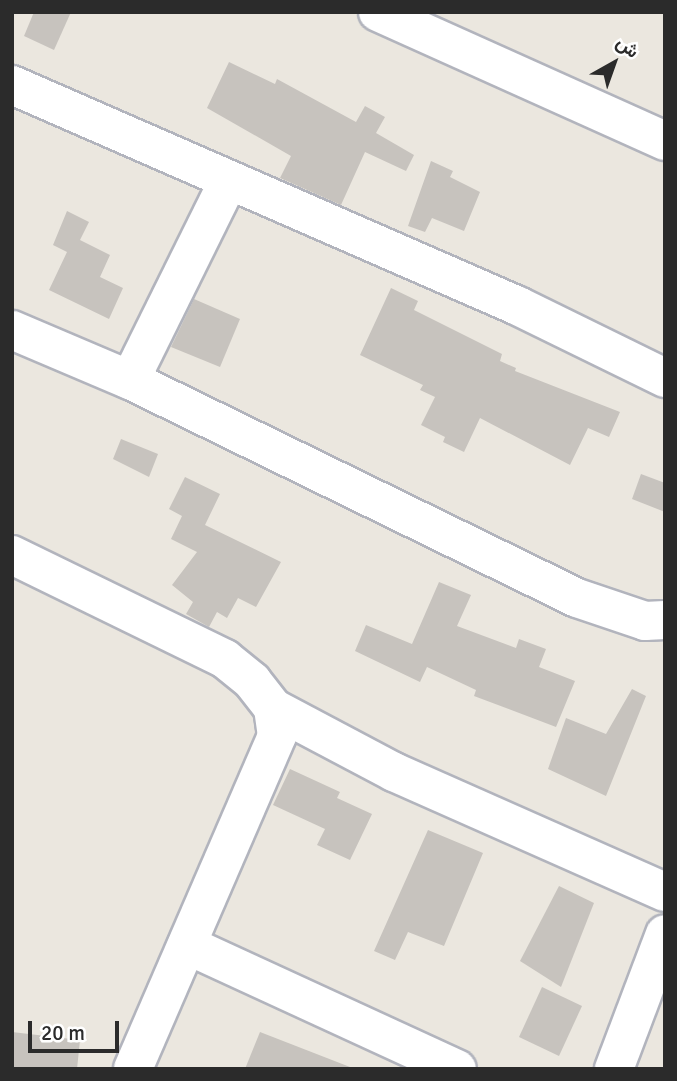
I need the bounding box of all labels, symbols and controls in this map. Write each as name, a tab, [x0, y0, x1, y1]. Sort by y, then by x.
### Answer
north arrow	[579, 28, 649, 98]
text: ش	[611, 30, 644, 63]
scale bar	[32, 1007, 122, 1052]
text: 20 m	[41, 1020, 85, 1046]

